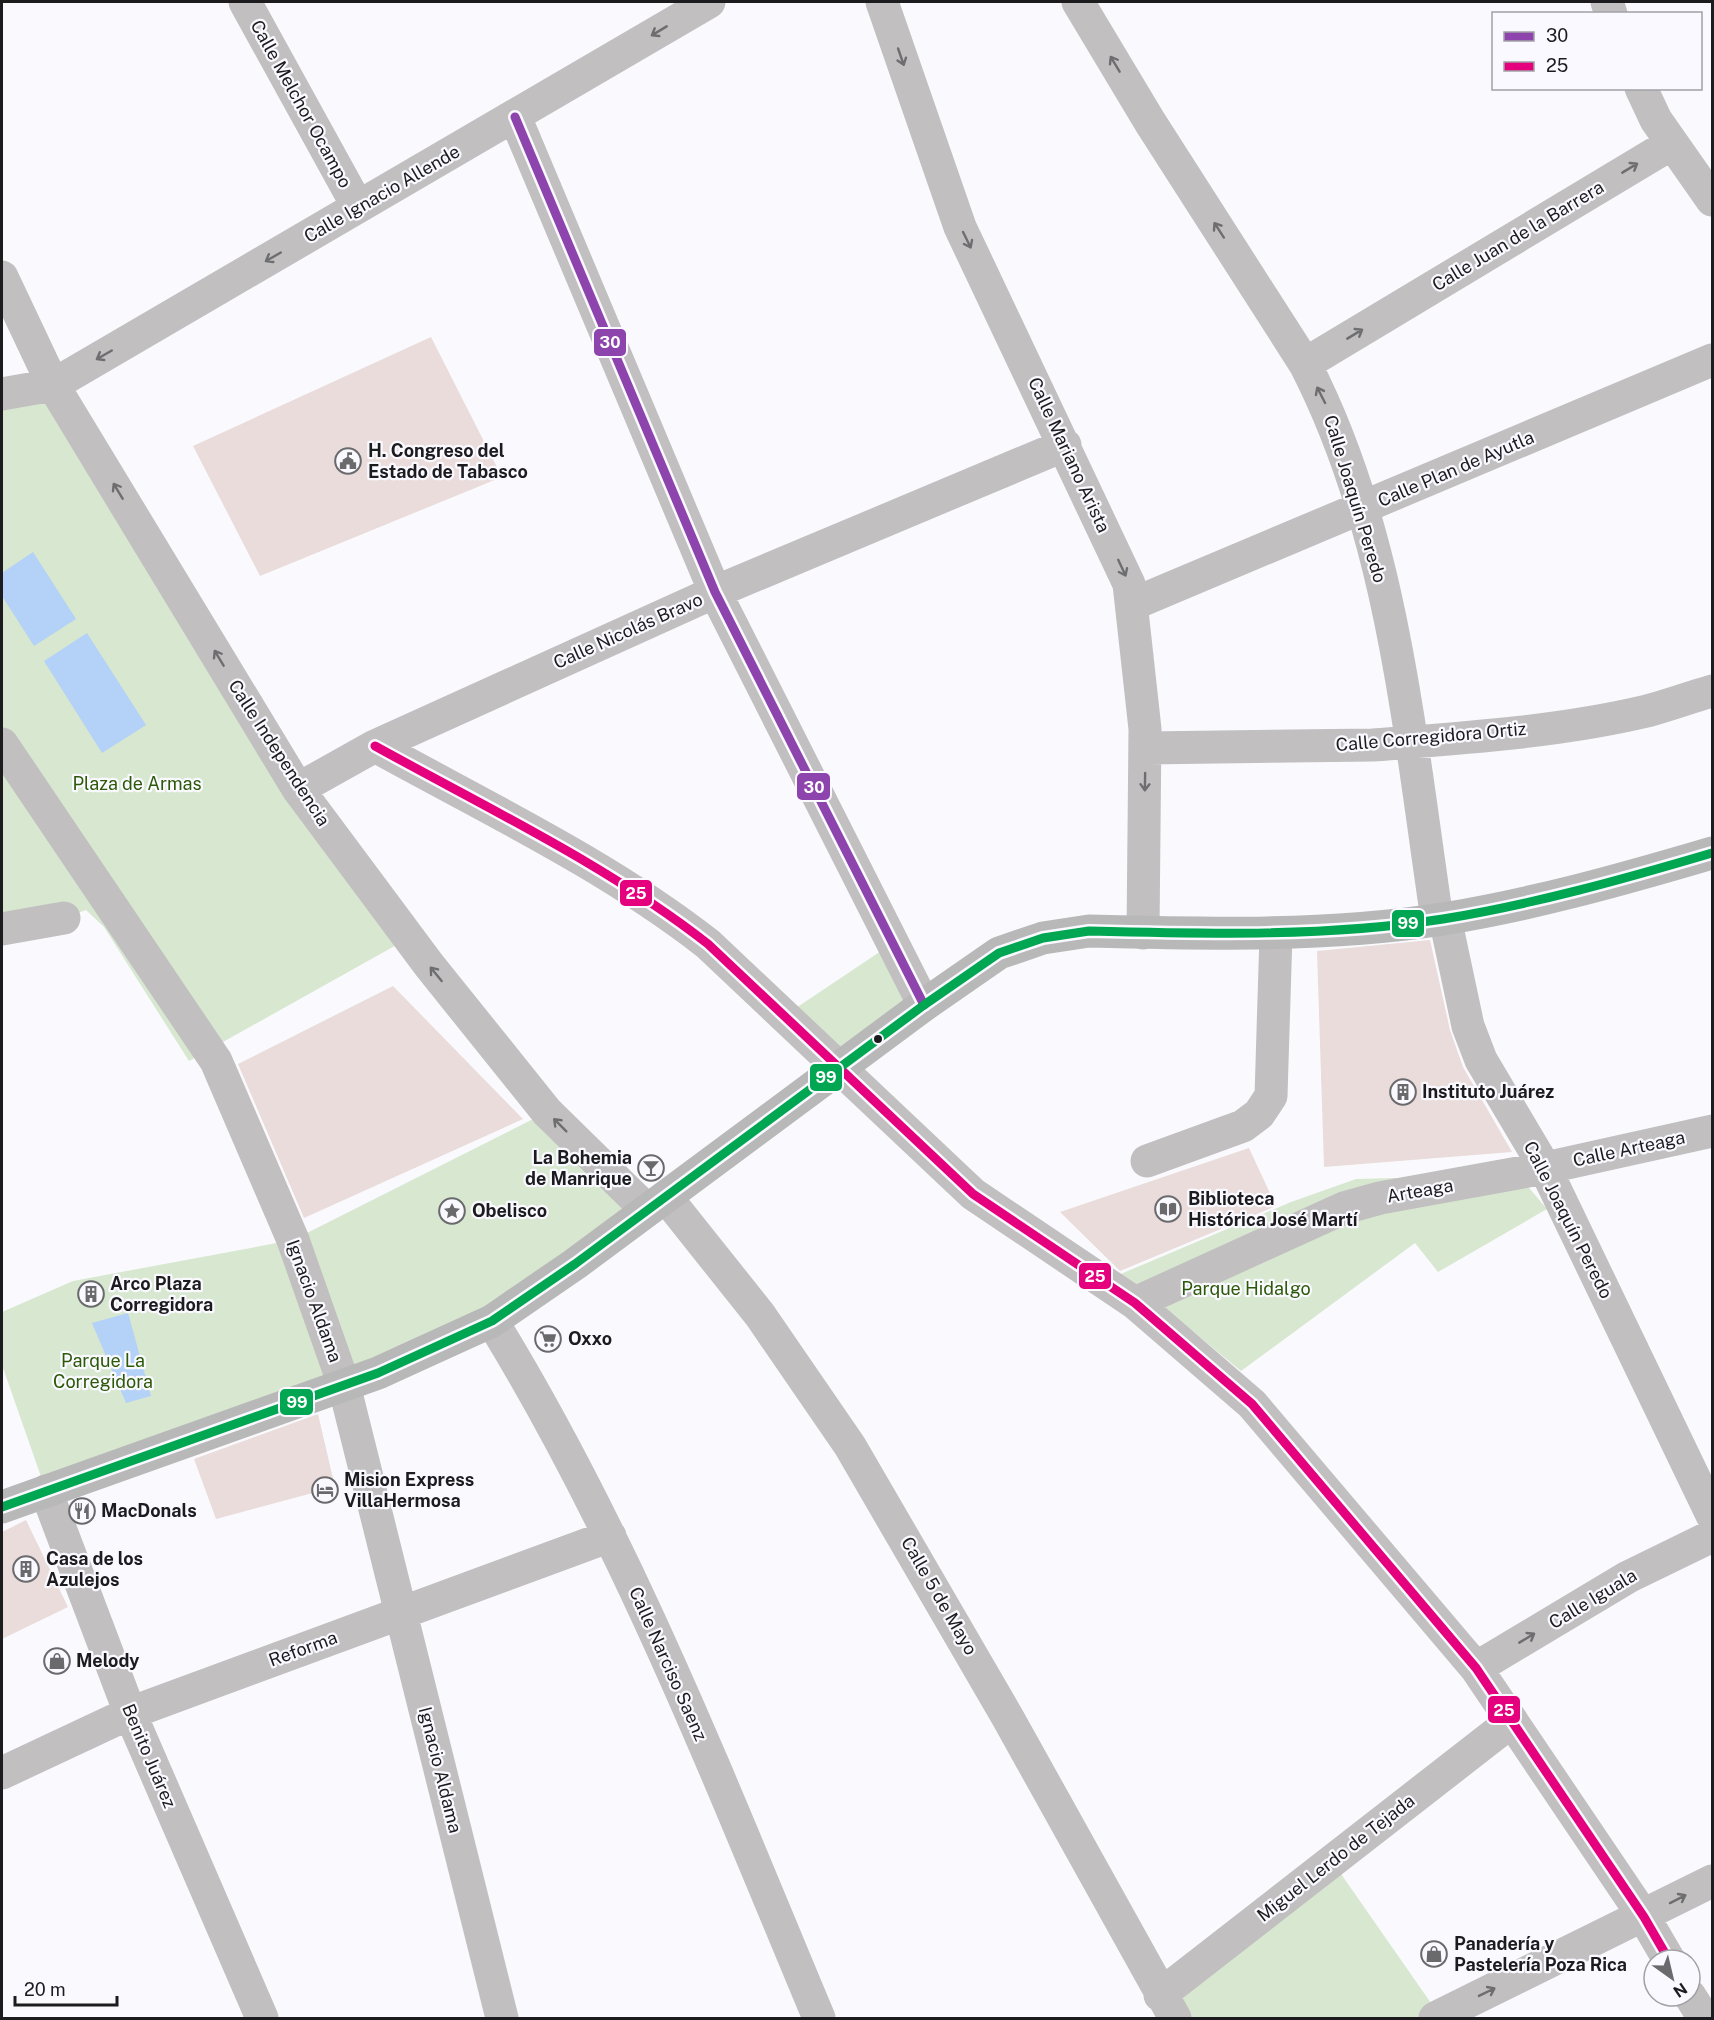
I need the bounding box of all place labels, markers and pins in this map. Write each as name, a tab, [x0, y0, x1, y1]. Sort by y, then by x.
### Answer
place label: H. Congreso del Estado de Tabasco	[368, 440, 528, 482]
public building icon: H. Congreso del Estado de Tabasco	[333, 446, 363, 476]
unlabelled marker	[872, 1033, 884, 1045]
building icon: Instituto Juárez	[1388, 1077, 1418, 1107]
place label: Instituto Juárez	[1422, 1081, 1554, 1102]
place label: La Bohemia de Manrique	[525, 1147, 632, 1189]
bar icon: La Bohemia de Manrique	[636, 1153, 666, 1183]
place label: Biblioteca Histórica José Martí	[1188, 1188, 1359, 1230]
library icon: Biblioteca Histórica José Martí	[1153, 1194, 1183, 1224]
place icon: Obelisco	[437, 1196, 467, 1226]
place label: Obelisco	[472, 1200, 547, 1221]
place label: Arco Plaza Corregidora	[110, 1273, 213, 1315]
building icon: Arco Plaza Corregidora	[76, 1279, 106, 1309]
supermarket icon: Oxxo	[533, 1324, 563, 1354]
place label: Oxxo	[568, 1328, 612, 1349]
place label: Mision Express VillaHermosa	[344, 1469, 474, 1511]
hotel icon: Mision Express VillaHermosa	[310, 1475, 340, 1505]
restaurant icon: MacDonals	[67, 1496, 97, 1526]
place label: MacDonals	[101, 1500, 197, 1521]
place label: Casa de los Azulejos	[46, 1548, 143, 1590]
building icon: Casa de los Azulejos	[11, 1554, 41, 1584]
shop icon: Melody	[42, 1646, 72, 1676]
place label: Melody	[76, 1650, 139, 1671]
place label: Panadería y Pastelería Poza Rica	[1454, 1933, 1627, 1975]
shop icon: Panadería y Pastelería Poza Rica	[1419, 1939, 1449, 1969]

